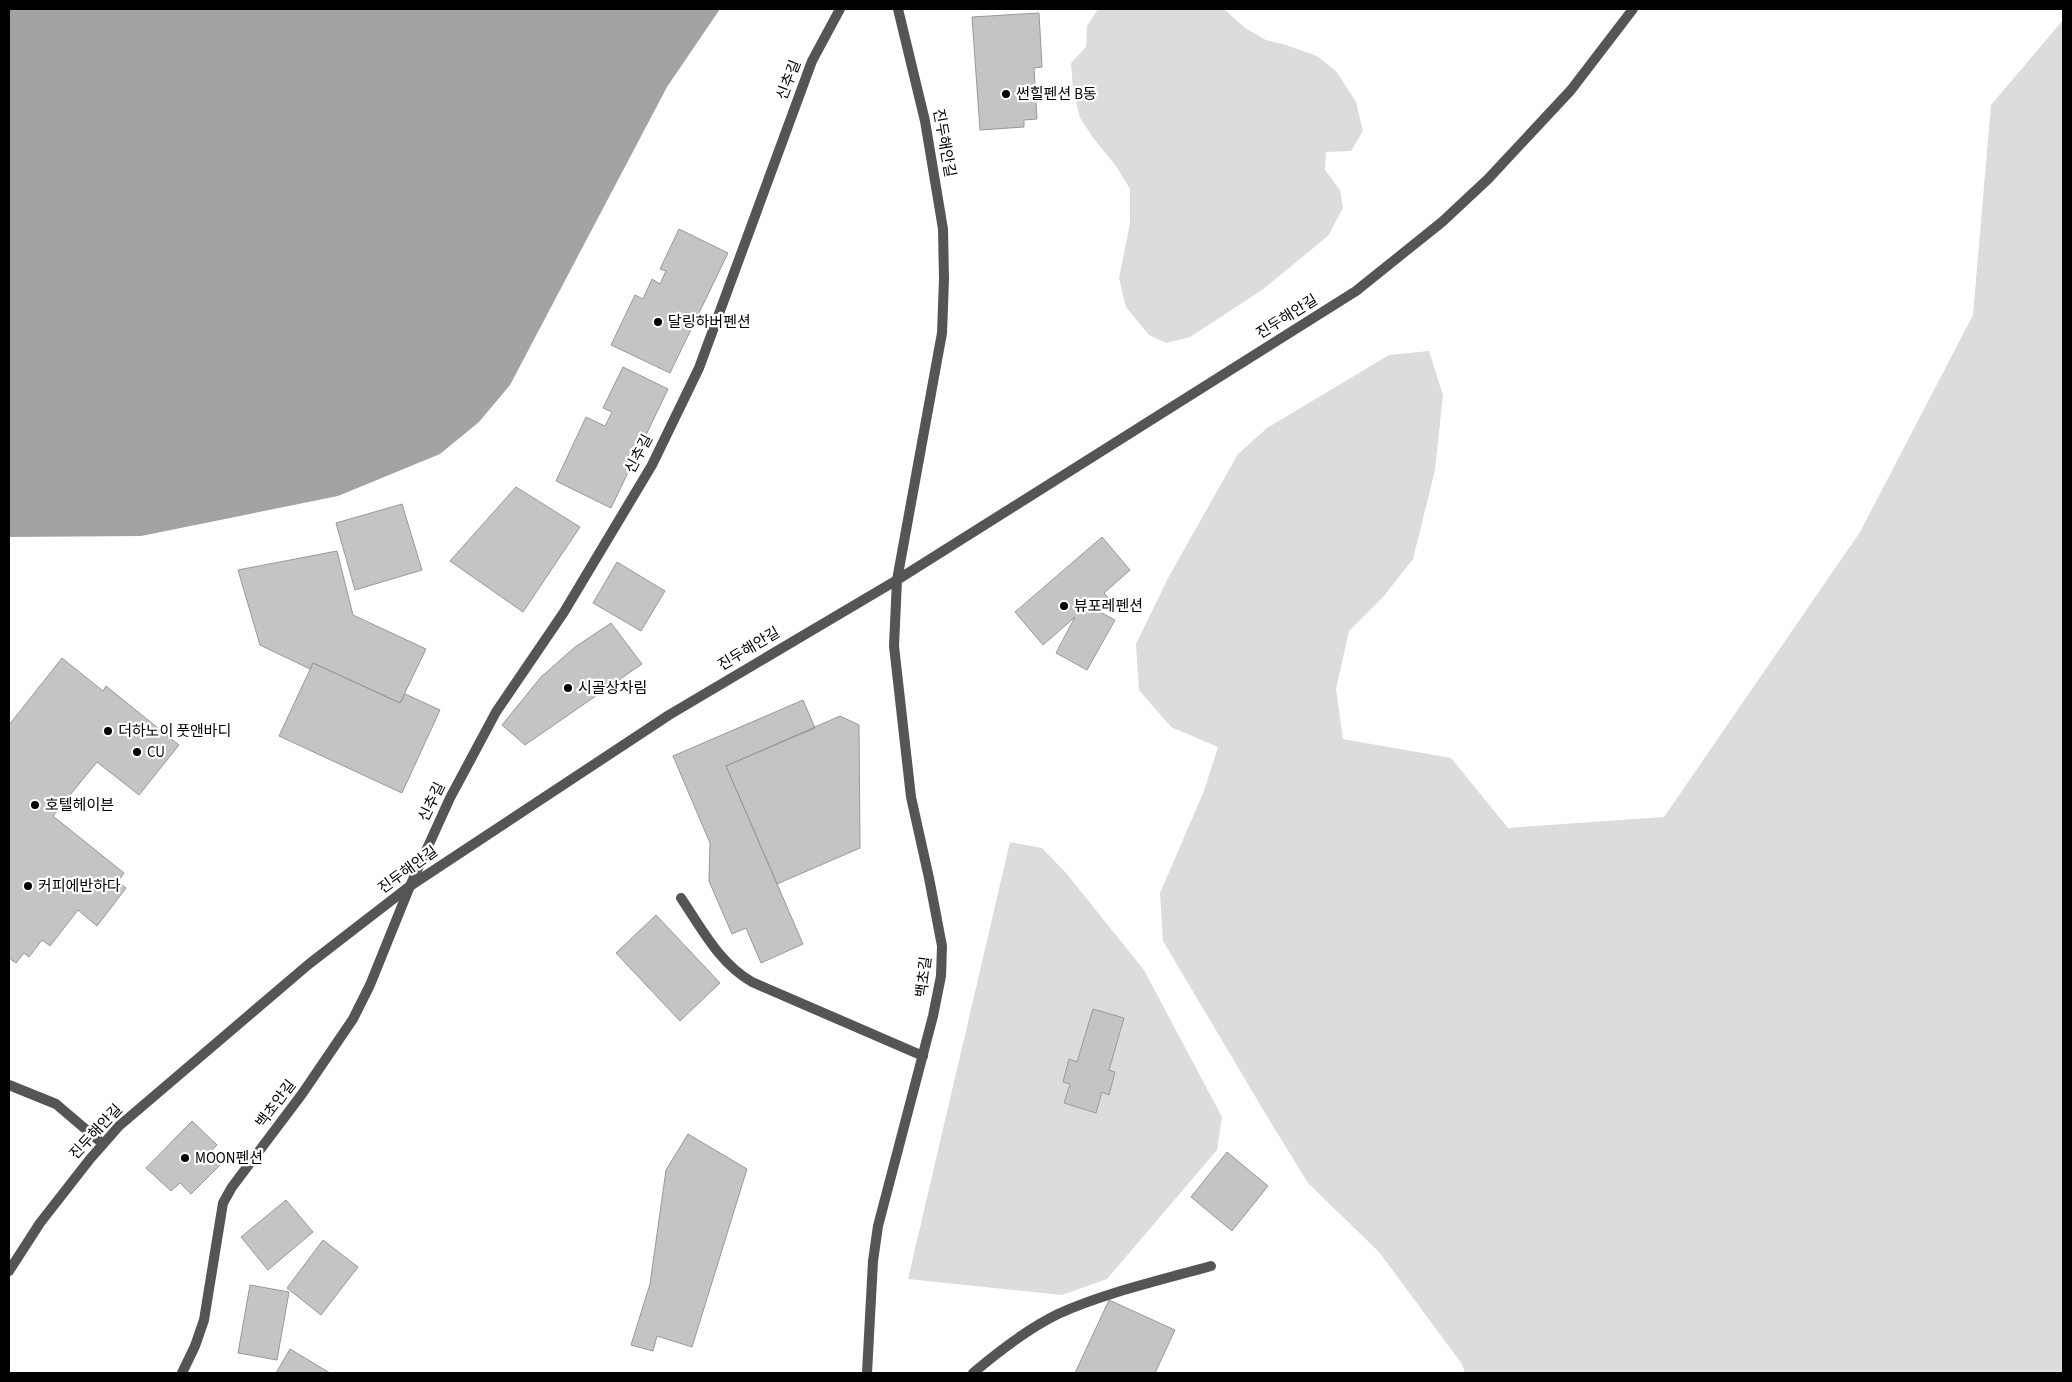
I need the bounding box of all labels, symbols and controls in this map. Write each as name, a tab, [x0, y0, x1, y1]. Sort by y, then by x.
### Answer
street label: 신추길	[772, 57, 806, 103]
place label: 썬힐펜션 B동	[1016, 84, 1097, 105]
marker: 썬힐펜션 B동	[1000, 88, 1012, 100]
street label: 진두해안길	[928, 107, 960, 179]
street label: 진두해안길	[1252, 290, 1322, 344]
place label: 달링하버펜션	[668, 312, 751, 333]
marker: 달링하버펜션	[652, 316, 664, 328]
street label: 신추길	[620, 431, 658, 477]
place label: 뷰포레펜션	[1074, 596, 1143, 617]
marker: 뷰포레펜션	[1058, 600, 1070, 612]
street label: 진두해안길	[714, 622, 784, 676]
place label: 시골상차림	[578, 678, 647, 699]
marker: 시골상차림	[562, 682, 574, 694]
place label: 더하노이 풋앤바디	[118, 721, 231, 742]
marker: 더하노이 풋앤바디	[102, 725, 114, 737]
place label: CU	[147, 742, 165, 763]
marker: CU	[131, 746, 143, 758]
street label: 신추길	[413, 779, 451, 825]
place label: 호텔헤이븐	[45, 795, 114, 816]
marker: 호텔헤이븐	[29, 799, 41, 811]
street label: 진두해안길	[374, 841, 442, 899]
place label: 커피에반하다	[38, 876, 121, 897]
marker: 커피에반하다	[22, 880, 34, 892]
street label: 백초길	[911, 955, 937, 999]
street label: 백초안길	[251, 1076, 301, 1132]
street label: 진두해안길	[65, 1100, 127, 1164]
place label: MOON펜션	[195, 1148, 263, 1169]
marker: MOON펜션	[179, 1152, 191, 1164]

